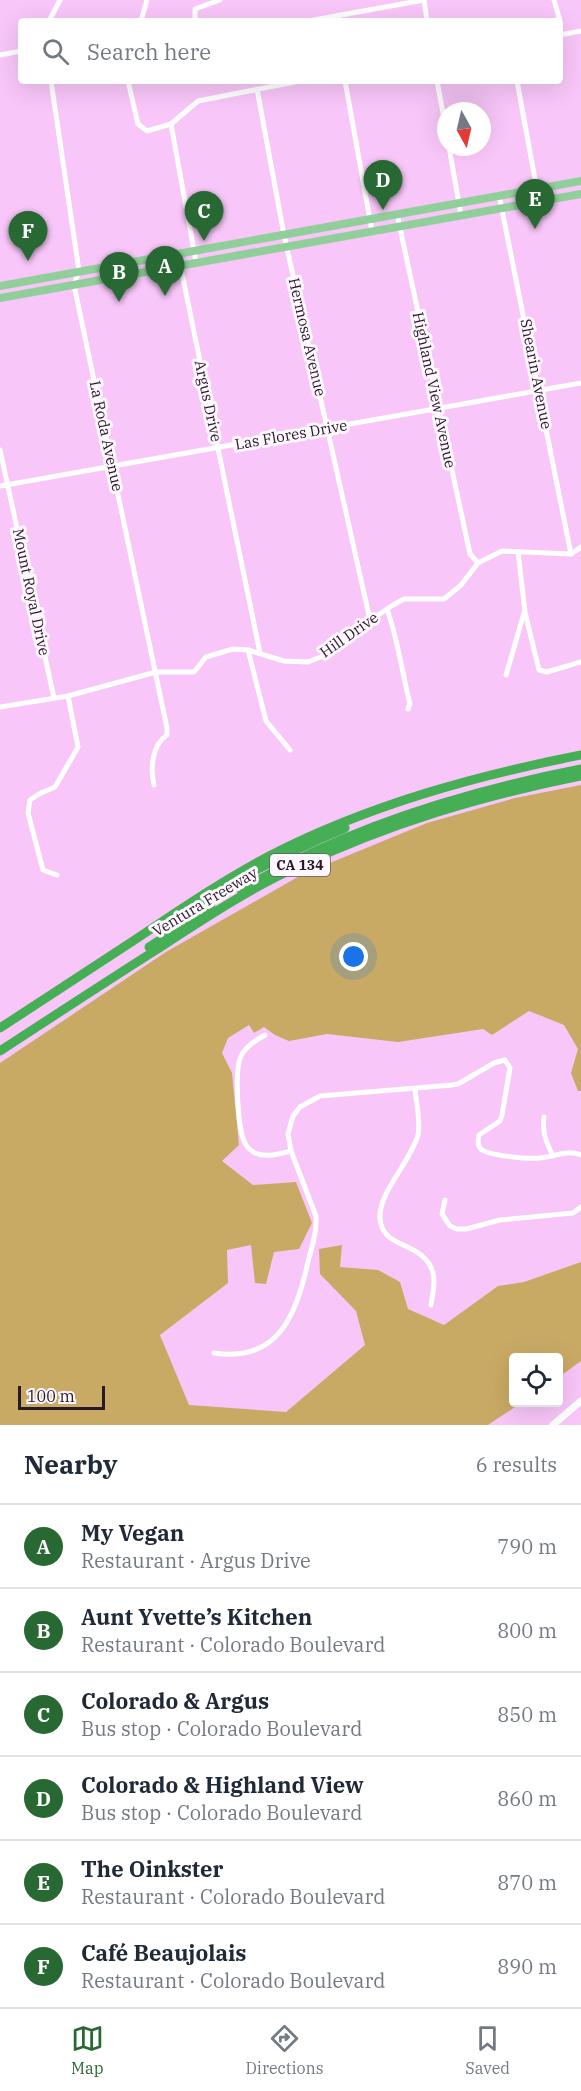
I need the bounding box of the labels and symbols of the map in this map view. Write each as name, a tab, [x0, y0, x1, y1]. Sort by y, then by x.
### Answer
north arrow	[437, 102, 491, 156]
pin: D	[364, 160, 403, 210]
pin: E	[516, 180, 554, 229]
pin: C	[184, 192, 224, 241]
pin: F	[9, 212, 48, 261]
pin: A	[146, 246, 184, 296]
pin: B	[100, 252, 138, 302]
street label: Hermosa Avenue	[285, 276, 330, 398]
street label: Highland View Avenue	[409, 310, 460, 470]
street label: Shearin Avenue	[517, 317, 556, 431]
street label: Argus Drive	[191, 358, 226, 443]
street label: La Roda Avenue	[85, 379, 127, 493]
street label: Las Flores Drive	[233, 415, 349, 454]
street label: Mount Royal Drive	[9, 527, 54, 657]
street label: Hill Drive	[316, 608, 382, 662]
road number: CA 134	[270, 854, 330, 876]
street label: Ventura Freeway	[149, 863, 261, 940]
your location	[339, 942, 368, 971]
scale bar	[18, 1383, 105, 1410]

